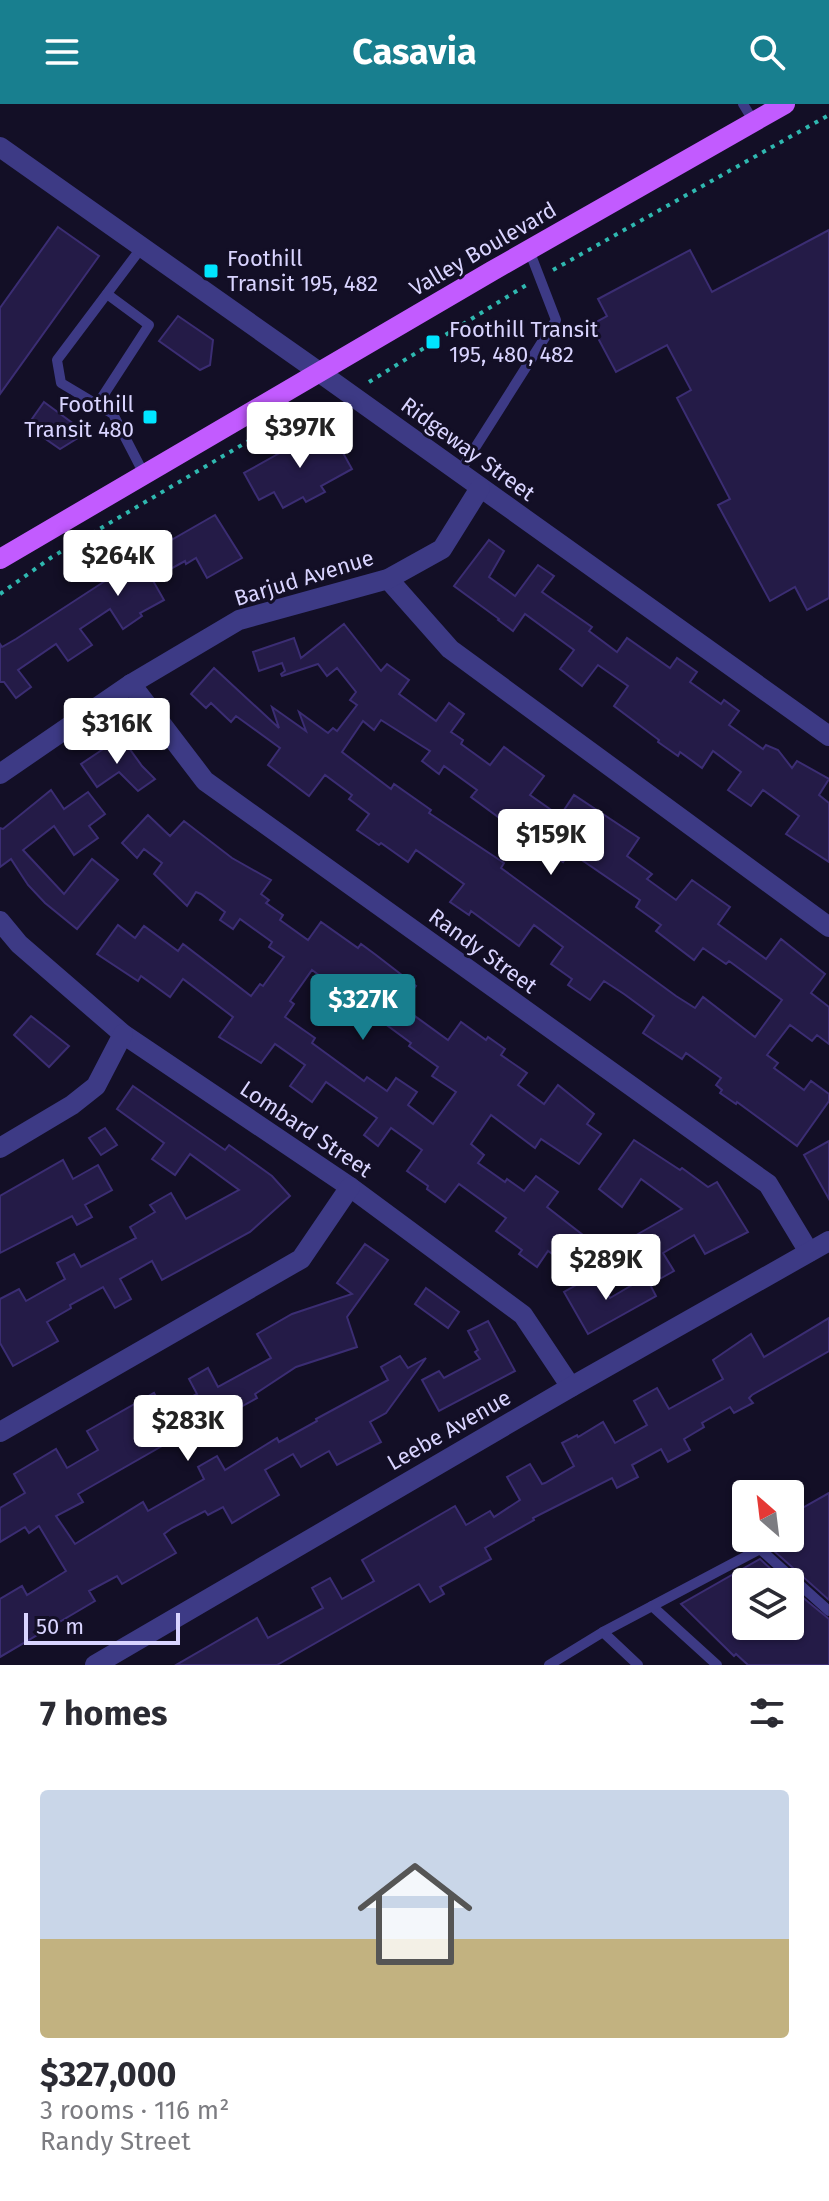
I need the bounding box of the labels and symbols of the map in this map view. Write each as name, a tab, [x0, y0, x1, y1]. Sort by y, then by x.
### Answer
street label: Valley Boulevard	[405, 196, 561, 302]
place label: Foothill Transit 195, 482	[227, 245, 378, 297]
marker: Foothill Transit 195, 482	[202, 262, 220, 280]
place label: Foothill Transit 195, 480, 482	[449, 316, 598, 368]
marker: Foothill Transit 195, 480, 482	[424, 333, 442, 351]
place label: Foothill Transit 480	[24, 391, 134, 443]
street label: Ridgeway Street	[396, 391, 540, 507]
pin: $397K	[244, 402, 356, 470]
marker: Foothill Transit 480	[141, 408, 159, 426]
pin: $264K	[62, 530, 174, 598]
street label: Barjud Avenue	[231, 544, 377, 612]
pin: $316K	[61, 698, 173, 766]
pin: $159K	[495, 809, 607, 877]
street label: Randy Street	[424, 903, 543, 999]
pin: $327K	[307, 974, 419, 1042]
street label: Lombard Street	[235, 1075, 377, 1183]
pin: $289K	[550, 1234, 662, 1302]
street label: Leebe Avenue	[382, 1384, 516, 1476]
pin: $283K	[132, 1395, 244, 1463]
north arrow	[732, 1480, 804, 1552]
scale bar	[24, 1609, 180, 1645]

